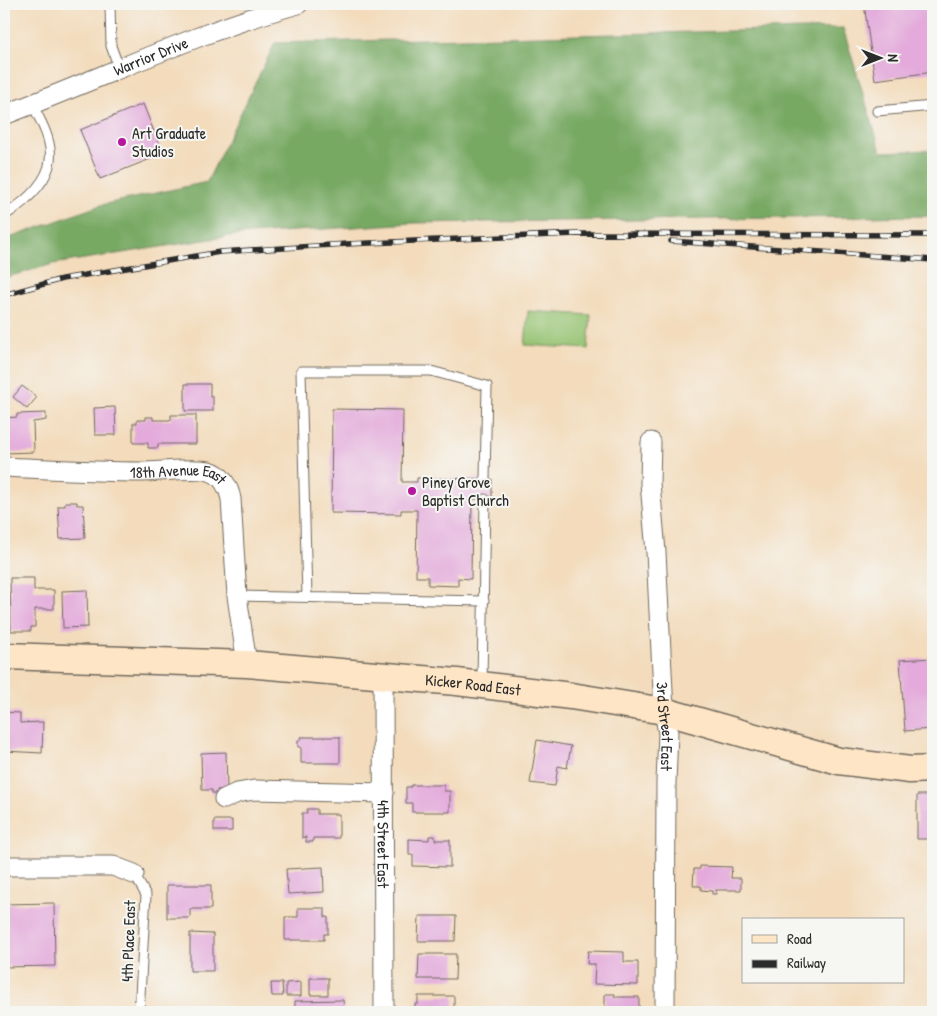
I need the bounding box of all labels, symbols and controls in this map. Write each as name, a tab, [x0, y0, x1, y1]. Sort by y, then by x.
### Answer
street label: Warrior Drive	[110, 31, 192, 81]
north arrow	[854, 32, 904, 82]
text: N	[884, 54, 903, 62]
place label: Art Graduate Studios	[132, 122, 207, 162]
marker: Art Graduate Studios	[116, 136, 128, 148]
street label: 18th Avenue East	[130, 458, 233, 489]
place label: Piney Grove Baptist Church	[422, 471, 509, 511]
marker: Piney Grove Baptist Church	[406, 485, 418, 497]
street label: Kicker Road East	[424, 668, 522, 701]
street label: 3rd Street East	[652, 681, 679, 772]
street label: 4th Street East	[372, 800, 395, 889]
street label: 4th Place East	[116, 899, 140, 982]
legend	[742, 918, 904, 984]
text: Road	[787, 928, 812, 949]
text: Railway	[787, 952, 826, 973]

